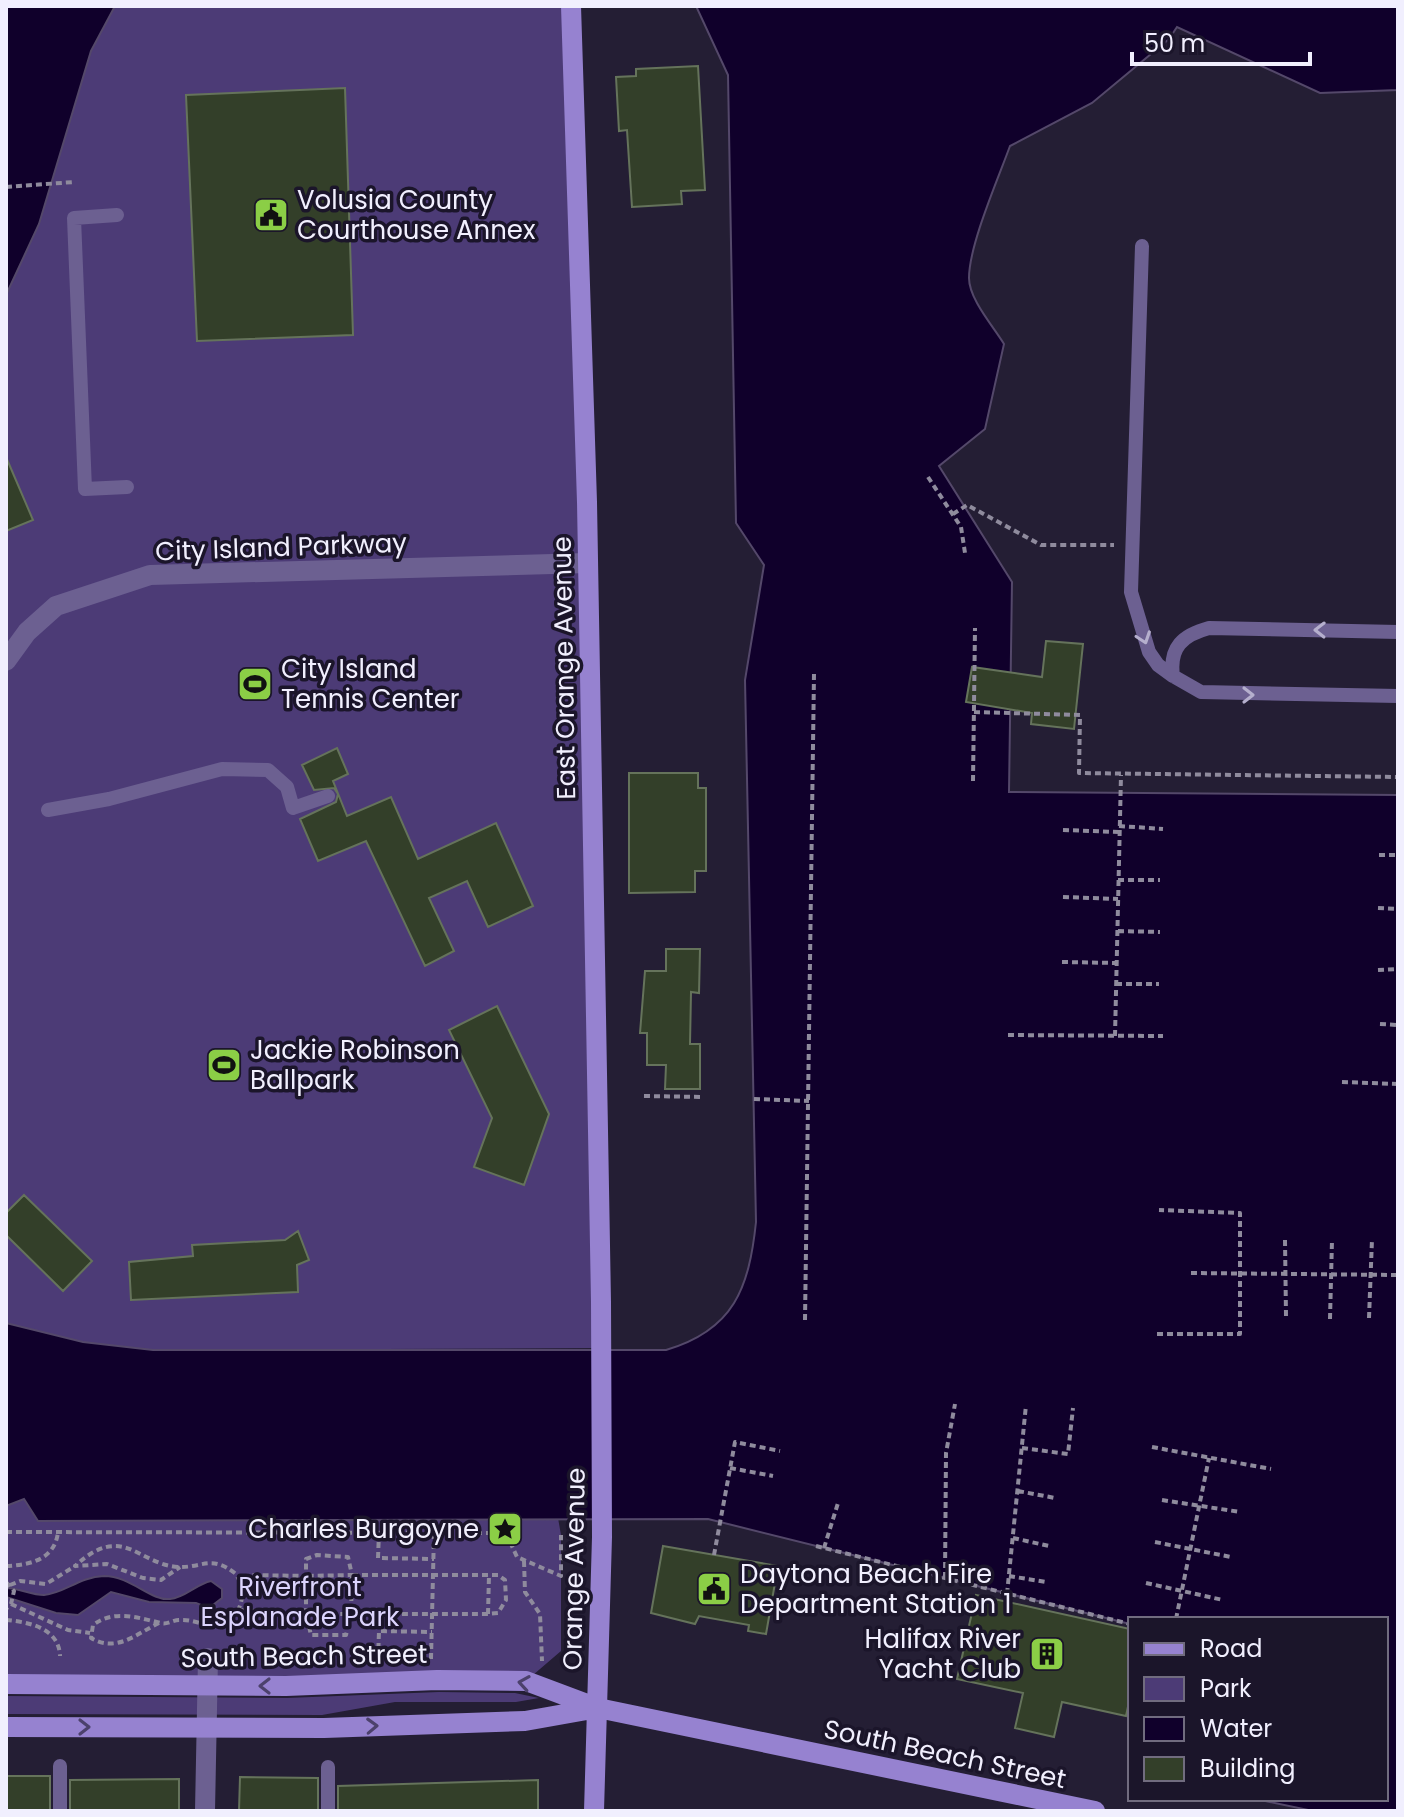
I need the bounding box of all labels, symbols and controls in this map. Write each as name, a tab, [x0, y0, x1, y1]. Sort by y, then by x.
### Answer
scale bar	[1132, 16, 1310, 66]
text: 50 m	[1144, 27, 1205, 60]
place label: Volusia County Courthouse Annex	[297, 182, 536, 248]
public building icon: Volusia County Courthouse Annex	[252, 196, 290, 234]
street label: City Island Parkway	[155, 525, 408, 569]
street label: East Orange Avenue	[544, 536, 584, 800]
one-way arrow	[1313, 622, 1326, 639]
one-way arrow	[1134, 631, 1151, 645]
place label: City Island Tennis Center	[281, 651, 460, 717]
sports icon: City Island Tennis Center	[236, 665, 274, 703]
one-way arrow	[1242, 686, 1255, 704]
place label: Jackie Robinson Ballpark	[250, 1032, 460, 1098]
sports icon: Jackie Robinson Ballpark	[205, 1046, 243, 1084]
street label: Orange Avenue	[554, 1467, 594, 1671]
place icon: Charles Burgoyne	[486, 1510, 524, 1548]
place label: Charles Burgoyne	[248, 1511, 479, 1547]
place label: Daytona Beach Fire Department Station 1	[740, 1556, 1011, 1622]
park label: Riverfront Esplanade Park	[200, 1569, 400, 1635]
public building icon: Daytona Beach Fire Department Station 1	[695, 1570, 733, 1608]
legend	[1128, 1617, 1388, 1801]
place label: Halifax River Yacht Club	[865, 1621, 1021, 1687]
text: Road	[1200, 1632, 1262, 1665]
building icon: Halifax River Yacht Club	[1028, 1635, 1066, 1673]
street label: South Beach Street	[180, 1636, 428, 1676]
text: Park	[1200, 1672, 1252, 1705]
one-way arrow	[518, 1675, 531, 1692]
one-way arrow	[258, 1677, 271, 1695]
street label: South Beach Street	[821, 1711, 1069, 1797]
text: Water	[1200, 1712, 1272, 1745]
one-way arrow	[78, 1718, 91, 1736]
one-way arrow	[366, 1718, 379, 1735]
text: Building	[1200, 1752, 1296, 1785]

